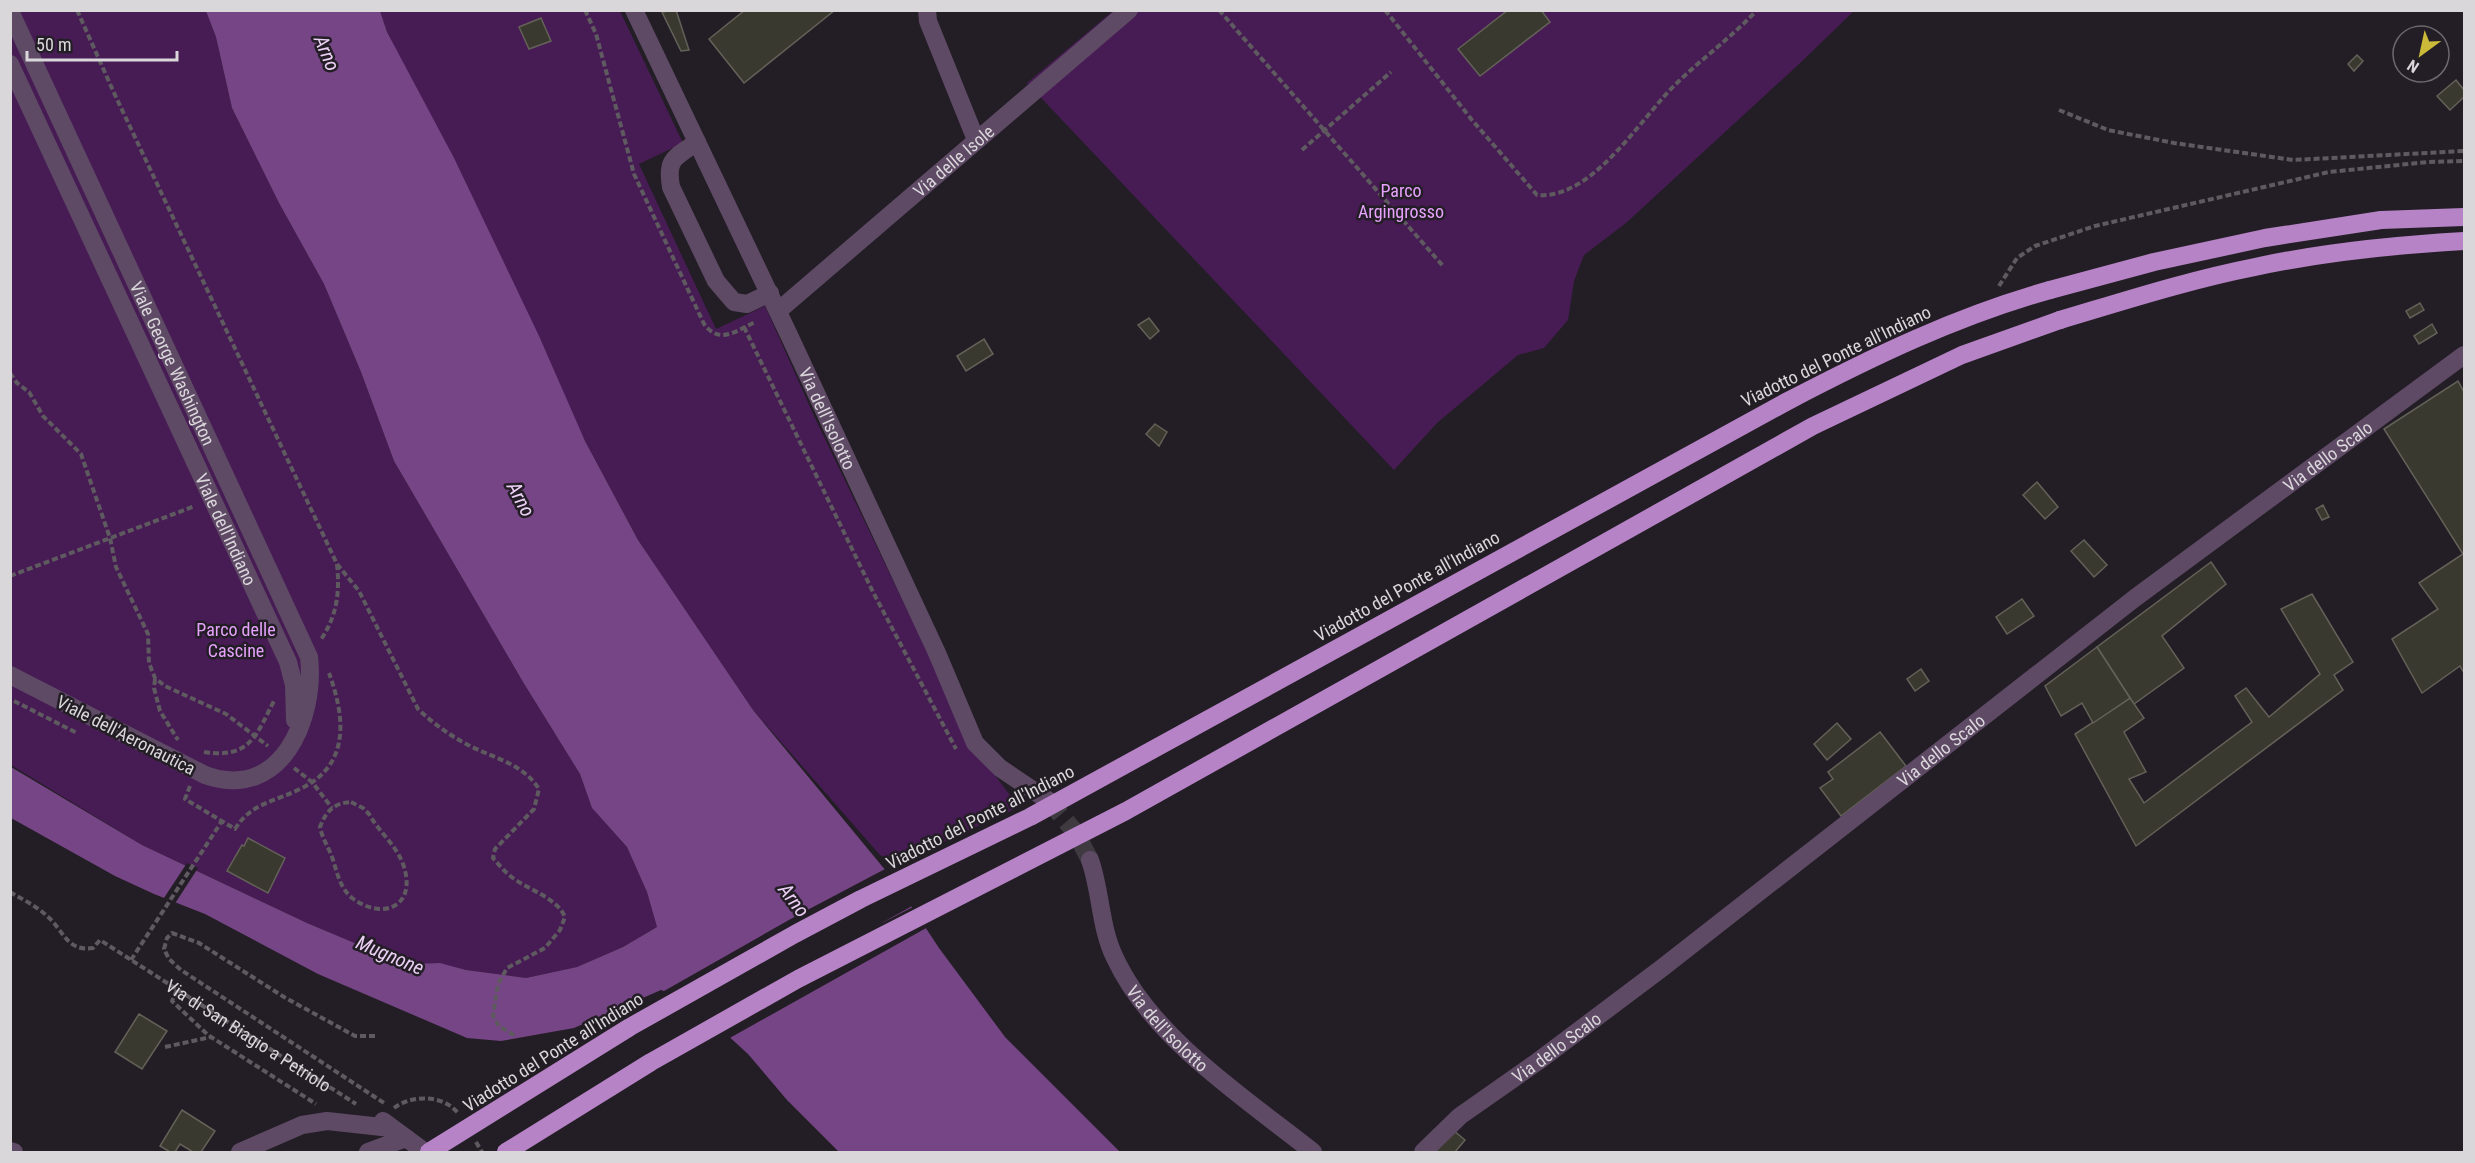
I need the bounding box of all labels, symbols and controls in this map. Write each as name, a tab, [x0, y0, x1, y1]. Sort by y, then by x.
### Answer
scale bar	[27, 24, 177, 62]
north arrow	[2391, 24, 2451, 84]
water label: Arno	[308, 31, 345, 74]
text: 50 m	[36, 34, 71, 55]
text: N	[2404, 56, 2422, 77]
street label: Via delle Isole	[909, 120, 998, 201]
park label: Parco Argingrosso	[1358, 180, 1444, 222]
street label: Viale George Washington	[126, 278, 220, 448]
street label: Viadotto del Ponte all'Indiano	[1738, 301, 1934, 411]
street label: Via dell'Isolotto	[795, 364, 861, 473]
street label: Via dello Scalo	[2279, 416, 2376, 496]
street label: Viale dell'Indiano	[191, 470, 261, 589]
water label: Arno	[501, 476, 540, 521]
street label: Viadotto del Ponte all'Indiano	[1311, 526, 1503, 646]
park label: Parco delle Cascine	[196, 619, 276, 661]
street label: Viale dell'Aeronautica	[53, 691, 199, 779]
street label: Via dello Scalo	[1893, 709, 1989, 791]
street label: Viadotto del Ponte all'Indiano	[882, 760, 1078, 874]
water label: Arno	[773, 878, 814, 922]
water label: Mugnone	[353, 930, 427, 980]
street label: Via di San Biagio a Petriolo	[162, 975, 335, 1096]
street label: Via dell'Isolotto	[1123, 981, 1213, 1076]
street label: Viadotto del Ponte all'Indiano	[459, 988, 647, 1116]
street label: Via dello Scalo	[1508, 1007, 1605, 1087]

